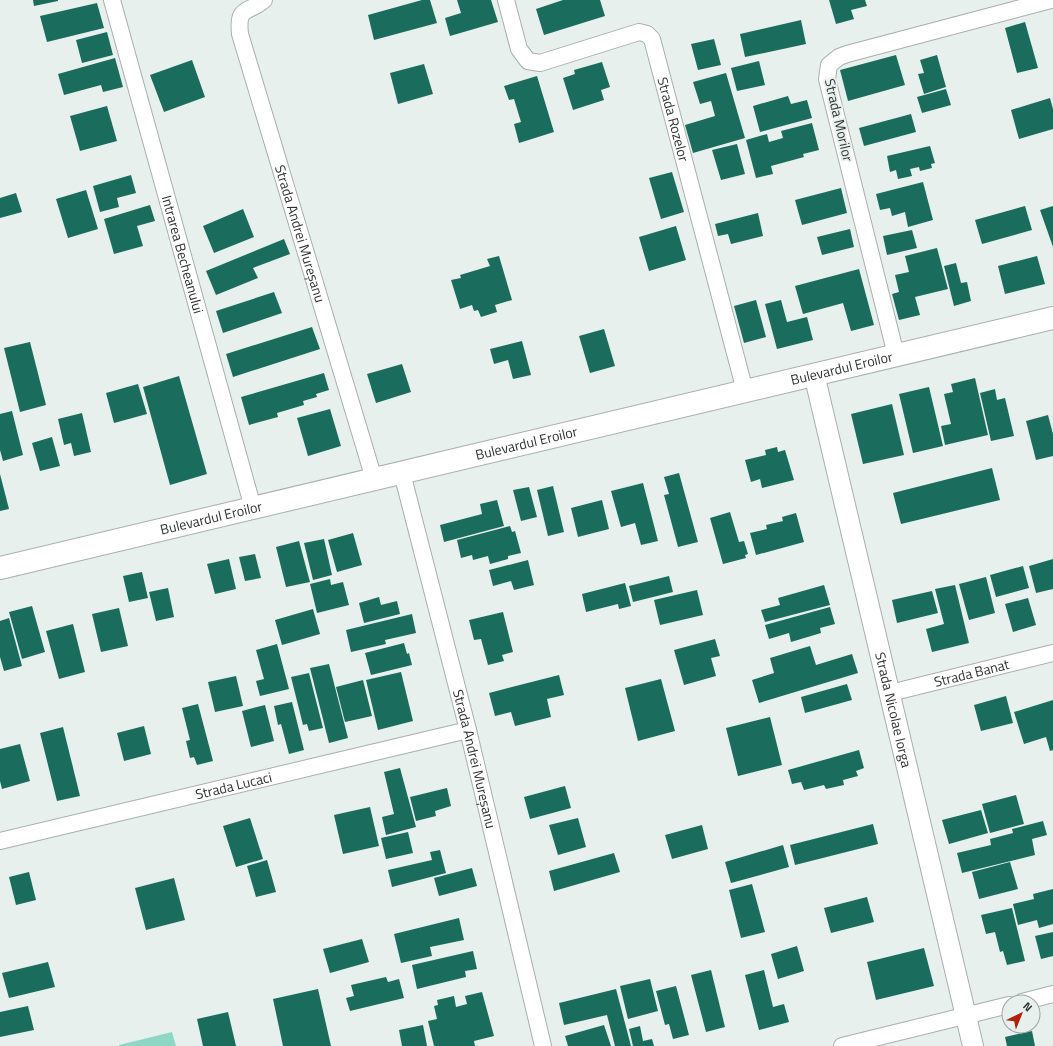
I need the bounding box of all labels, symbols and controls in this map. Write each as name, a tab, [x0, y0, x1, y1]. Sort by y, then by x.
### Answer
street label: Strada Rozelor	[653, 75, 695, 164]
street label: Strada Morilor	[820, 77, 859, 163]
street label: Strada Andrei Mureșanu	[270, 162, 331, 305]
street label: Intrarea Becheanului	[157, 193, 209, 316]
street label: Bulevardul Eroilor	[788, 345, 895, 390]
street label: Bulevardul Eroilor	[473, 420, 580, 465]
street label: Bulevardul Eroilor	[158, 495, 264, 540]
street label: Strada Nicolae Iorga	[870, 650, 918, 769]
street label: Strada Banat	[932, 653, 1011, 692]
street label: Strada Andrei Mureșanu	[448, 687, 502, 831]
street label: Strada Lucaci	[193, 766, 274, 804]
north arrow	[1001, 994, 1041, 1034]
text: N	[1020, 998, 1036, 1015]

